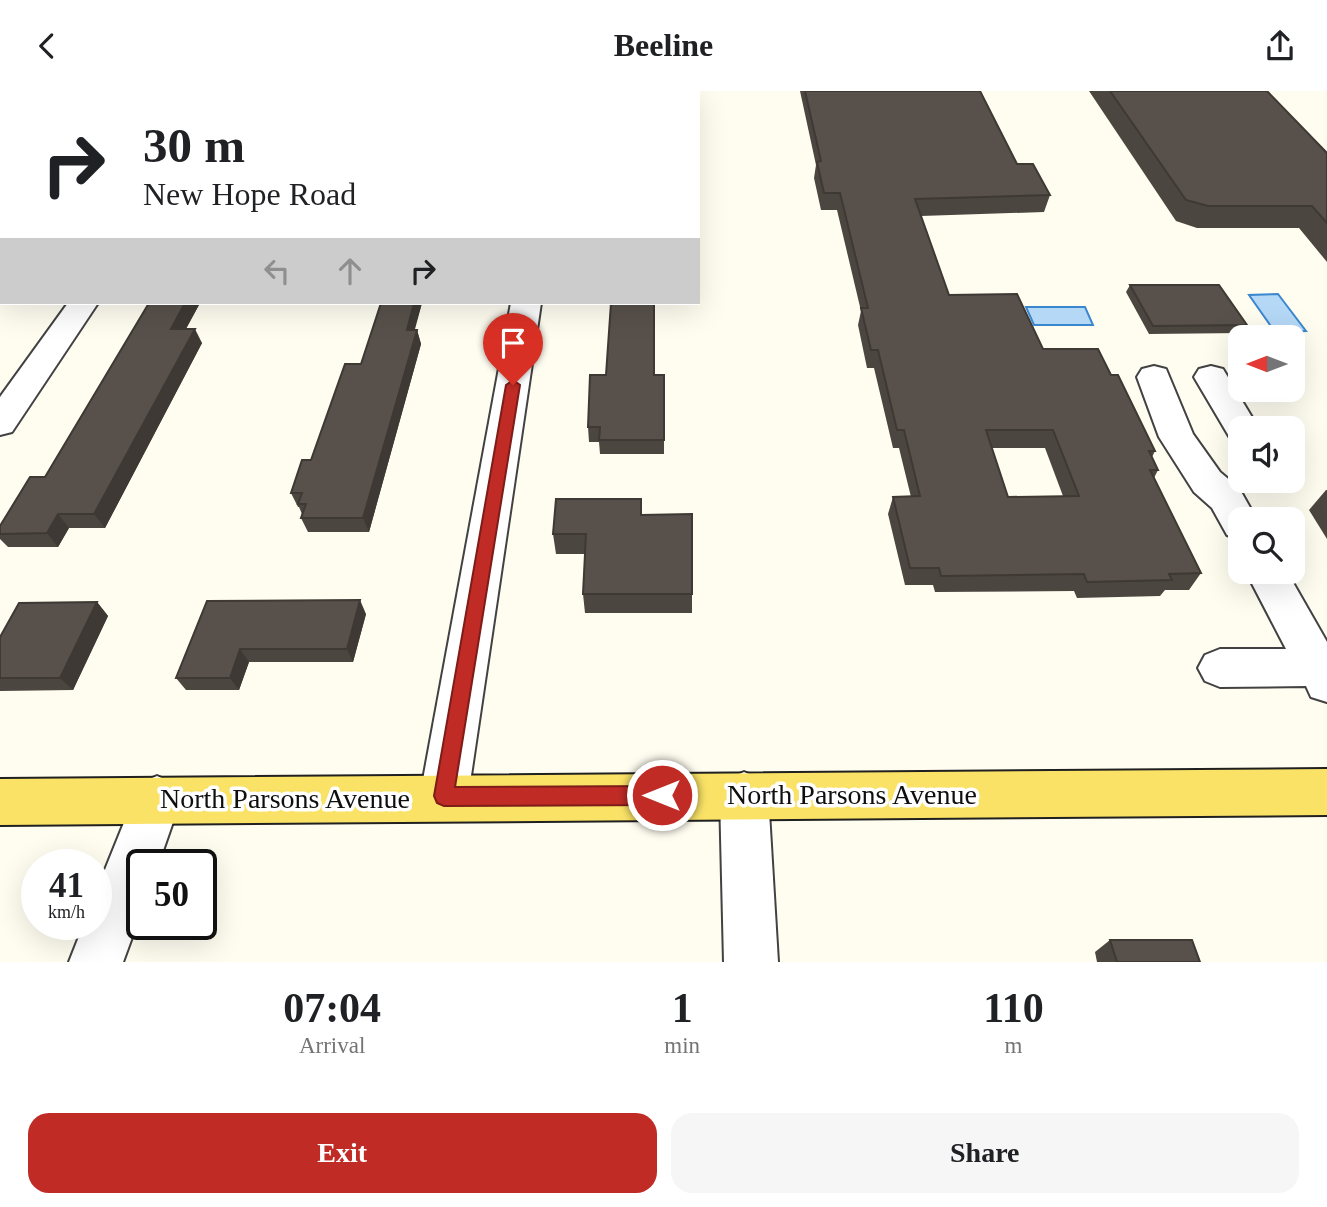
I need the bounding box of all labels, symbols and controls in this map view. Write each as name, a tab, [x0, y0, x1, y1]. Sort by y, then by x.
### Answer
icon: back	[28, 27, 66, 65]
text: Beeline	[614, 27, 713, 63]
icon: share	[1261, 27, 1299, 65]
text: 30 m	[143, 118, 245, 173]
icon: right	[28, 119, 119, 210]
text: New Hope Road	[143, 176, 356, 212]
icon: left	[258, 252, 296, 290]
icon: ahead	[331, 252, 369, 290]
icon: right	[404, 252, 442, 290]
pin	[483, 313, 543, 385]
icon: arrive	[494, 324, 532, 362]
north arrow	[1228, 325, 1306, 403]
map controls	[1228, 325, 1305, 584]
button: sound	[1228, 416, 1305, 493]
button: search	[1228, 507, 1305, 584]
position arrow	[625, 758, 699, 832]
street label: North Parsons Avenue	[727, 779, 977, 810]
street label: North Parsons Avenue	[160, 783, 410, 814]
speed limit sign: 50	[126, 849, 217, 940]
text: 41	[49, 866, 84, 905]
text: km/h	[48, 902, 85, 922]
text: 07:04	[283, 985, 381, 1031]
text: 1	[672, 985, 693, 1031]
text: 110	[983, 985, 1044, 1031]
text: Arrival	[299, 1033, 365, 1058]
text: min	[664, 1033, 700, 1058]
text: m	[1005, 1033, 1022, 1058]
button: Exit	[28, 1113, 657, 1193]
button: Share	[671, 1113, 1299, 1193]

